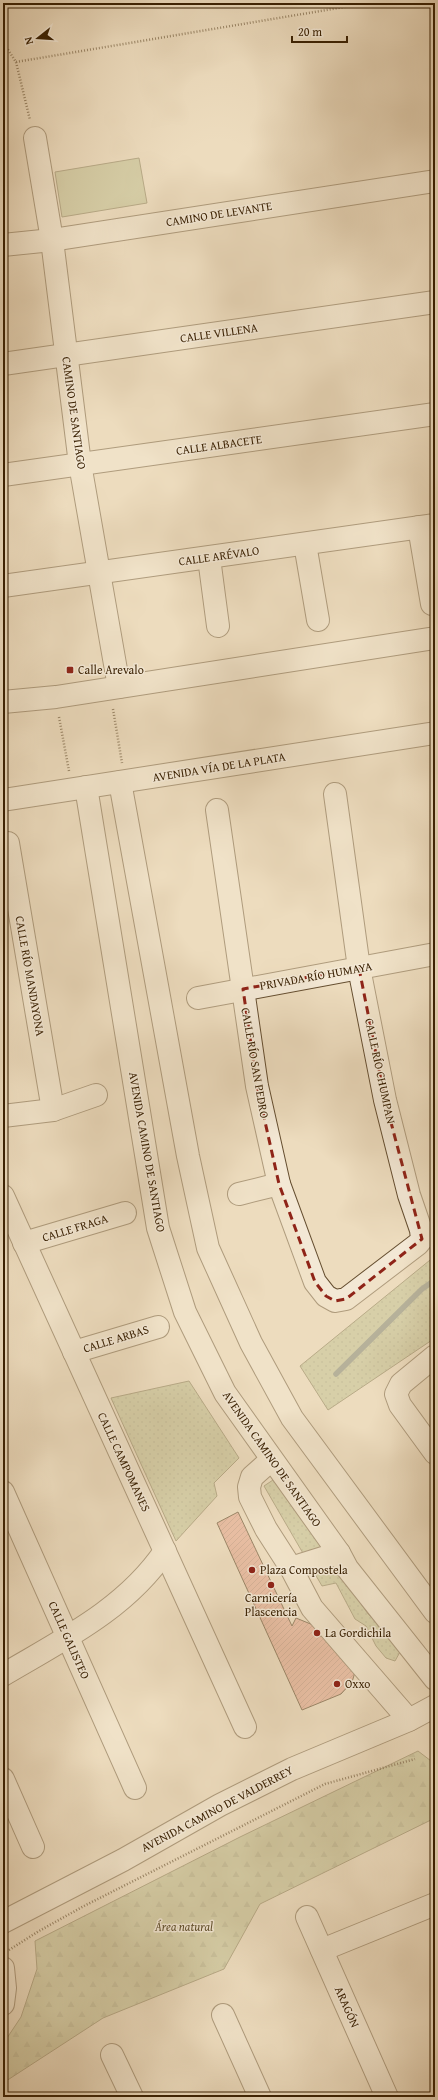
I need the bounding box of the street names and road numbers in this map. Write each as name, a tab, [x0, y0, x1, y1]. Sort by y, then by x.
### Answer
street label: CAMINO DE LEVANTE	[165, 197, 273, 230]
street label: CALLE VILLENA	[179, 319, 260, 346]
street label: CAMINO DE SANTIAGO	[58, 355, 91, 470]
street label: CALLE ALBACETE	[175, 430, 263, 459]
street label: CALLE ARÉVALO	[178, 541, 260, 570]
street label: AVENIDA VÍA DE LA PLATA	[151, 748, 287, 785]
street label: CALLE RÍO MANDAYONA	[12, 915, 50, 1038]
street label: PRIVADA RÍO HUMAYA	[258, 957, 374, 994]
street label: CALLE RÍO SAN PEDRO	[237, 1006, 274, 1120]
street label: CALLE RÍO CHUMPAN	[361, 1017, 400, 1125]
street label: AVENIDA CAMINO DE SANTIAGO	[125, 1071, 170, 1233]
street label: CALLE FRAGA	[40, 1209, 111, 1246]
street label: CALLE ARBAS	[81, 1320, 151, 1357]
street label: AVENIDA CAMINO DE SANTIAGO	[219, 1387, 326, 1530]
street label: CALLE CAMPOMANES	[94, 1409, 155, 1514]
street label: CALLE GALISTEO	[45, 1598, 94, 1681]
street label: AVENIDA CAMINO DE VALDERREY	[138, 1761, 296, 1856]
street label: ARAGÓN	[331, 1983, 364, 2030]

